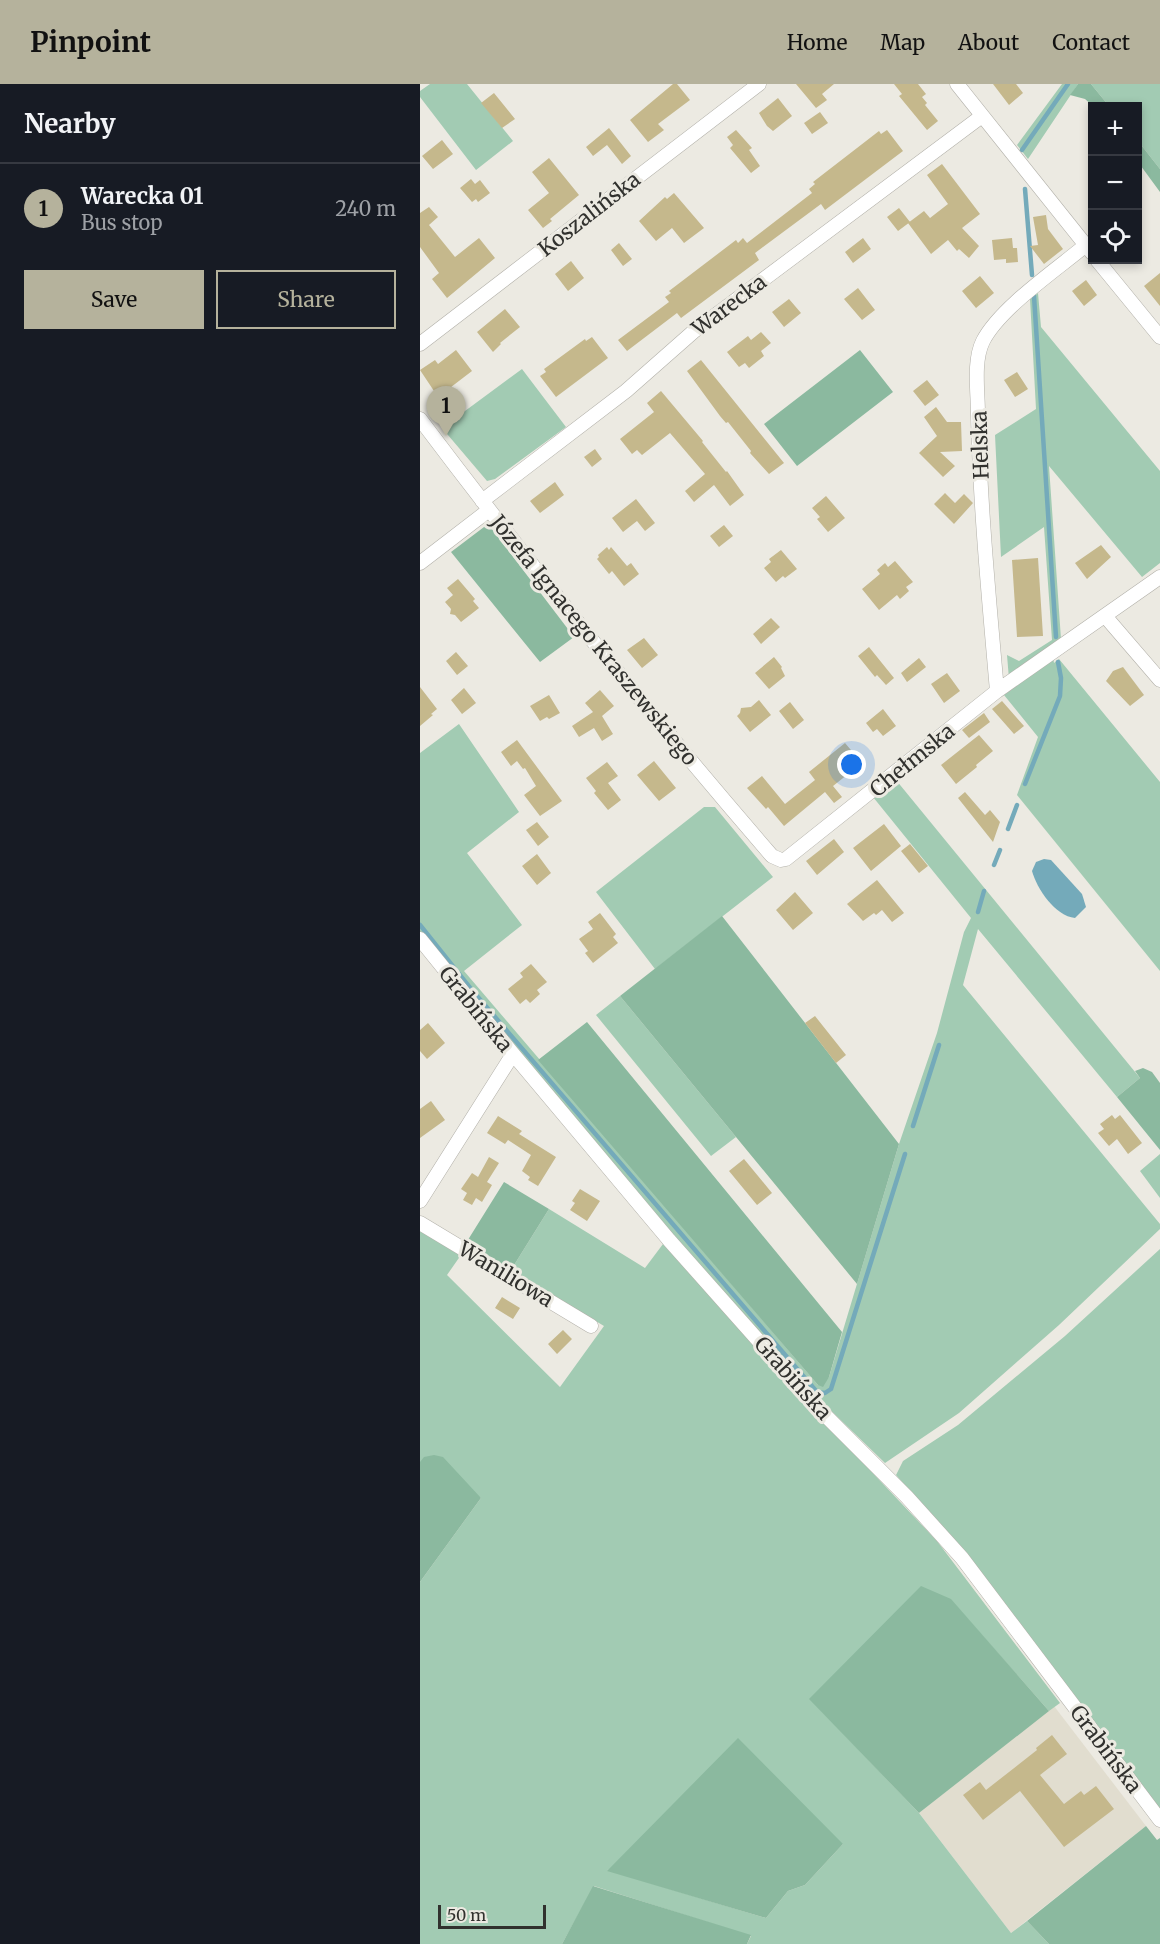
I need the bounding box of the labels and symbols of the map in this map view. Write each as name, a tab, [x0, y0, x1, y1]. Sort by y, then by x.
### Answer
street label: Koszalińska	[533, 166, 645, 262]
street label: Warecka	[686, 268, 772, 342]
pin: 1	[426, 386, 466, 436]
street label: Helska	[965, 410, 995, 480]
street label: Józefa Ignacego Kraszewskiego	[484, 508, 704, 771]
street label: Chełmska	[864, 717, 960, 803]
your location	[837, 750, 866, 779]
street label: Grabińska	[433, 960, 519, 1058]
street label: Waniliowa	[453, 1235, 559, 1313]
street label: Grabińska	[748, 1331, 838, 1425]
street label: Grabińska	[1064, 1700, 1148, 1798]
scale bar	[438, 1902, 546, 1930]

